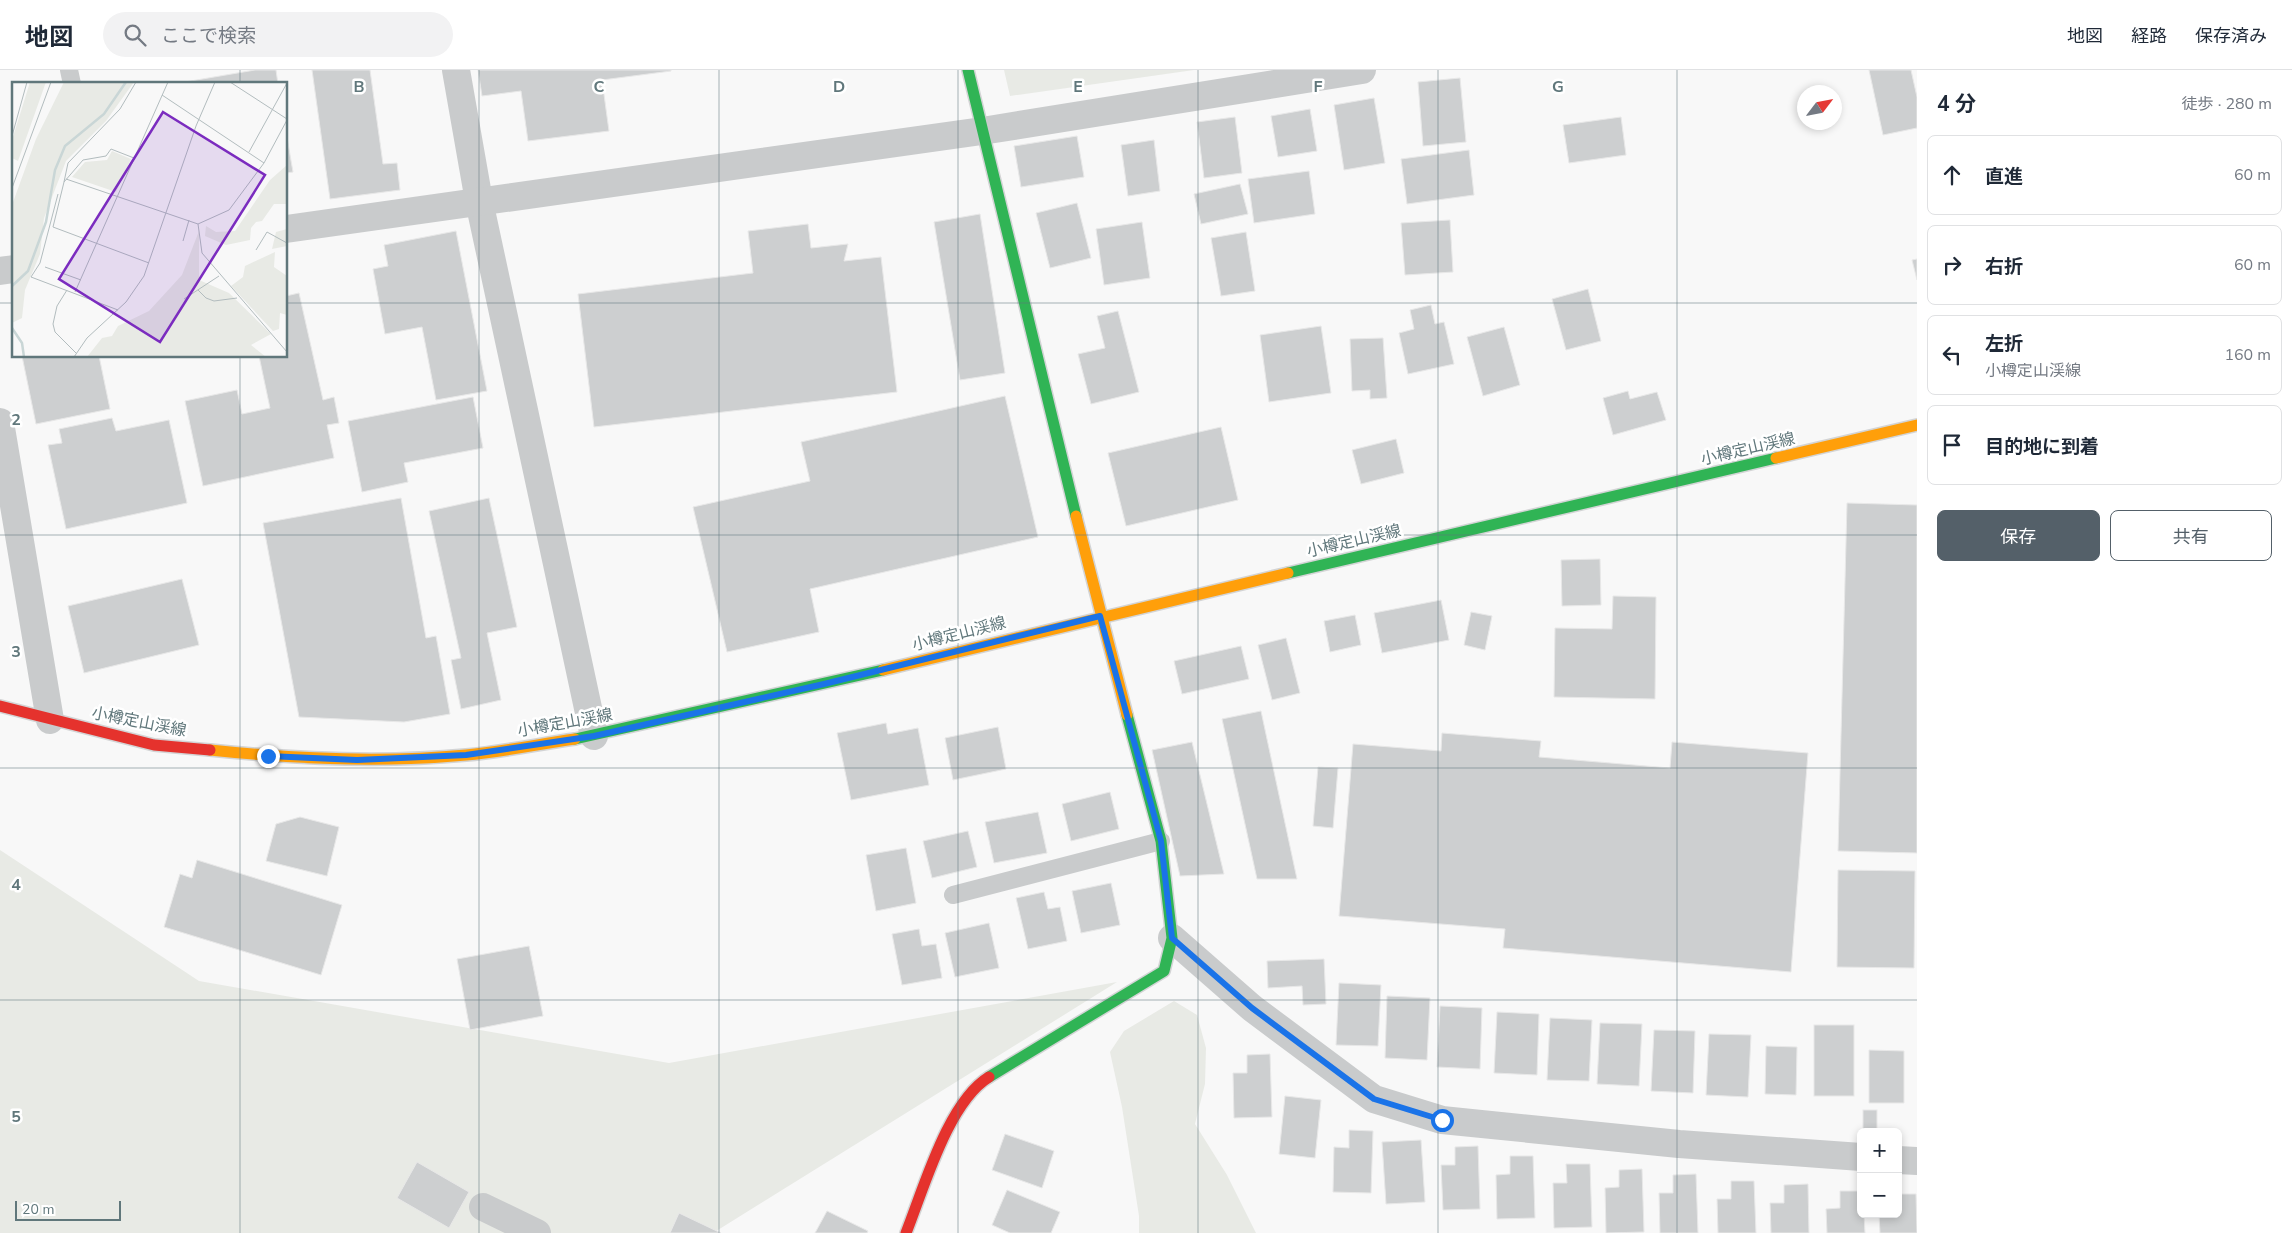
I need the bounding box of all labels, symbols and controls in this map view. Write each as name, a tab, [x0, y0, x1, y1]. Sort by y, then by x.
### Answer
search box	[103, 12, 453, 57]
text: 地図	[25, 21, 73, 53]
icon: search	[121, 21, 149, 49]
text: ここで検索	[161, 23, 256, 49]
text: 地図	[2067, 24, 2103, 48]
text: 経路	[2131, 24, 2167, 48]
text: 保存済み	[2195, 24, 2267, 48]
text: B	[353, 76, 365, 98]
text: C	[594, 76, 605, 98]
text: D	[833, 76, 845, 98]
text: E	[1073, 76, 1083, 98]
text: F	[1314, 76, 1323, 98]
text: G	[1552, 76, 1564, 98]
inset map	[12, 82, 288, 358]
north arrow	[1797, 85, 1842, 130]
text: 4 分	[1937, 90, 1976, 118]
text: 徒歩 · 280 m	[2182, 93, 2272, 115]
icon: ahead	[1938, 161, 1966, 189]
text: 直進	[1985, 164, 2023, 190]
text: 60 m	[2234, 164, 2271, 186]
icon: right	[1938, 251, 1966, 279]
text: 右折	[1985, 254, 2023, 280]
text: 60 m	[2234, 254, 2271, 276]
text: 左折	[1985, 331, 2023, 357]
icon: left	[1938, 341, 1966, 369]
text: 160 m	[2224, 344, 2271, 366]
text: 小樽定山渓線	[1985, 360, 2081, 382]
text: 2	[11, 409, 21, 431]
street label: 小樽定山渓線	[1699, 427, 1797, 471]
icon: arrive	[1938, 431, 1966, 459]
text: 目的地に到着	[1985, 434, 2099, 460]
button: 保存	[1937, 510, 2100, 561]
button: 共有	[2110, 510, 2272, 561]
street label: 小樽定山渓線	[1305, 519, 1403, 563]
street label: 小樽定山渓線	[910, 612, 1008, 656]
text: 3	[11, 641, 21, 663]
street label: 小樽定山渓線	[90, 702, 188, 742]
street label: 小樽定山渓線	[516, 704, 614, 742]
route end	[257, 745, 280, 768]
text: 4	[11, 874, 21, 896]
text: 5	[11, 1106, 21, 1128]
route start	[1431, 1109, 1454, 1132]
map controls	[1857, 1128, 1902, 1218]
button: +	[1857, 1128, 1902, 1173]
button: −	[1857, 1173, 1902, 1218]
scale bar	[15, 1198, 121, 1221]
text: 20 m	[22, 1200, 54, 1219]

